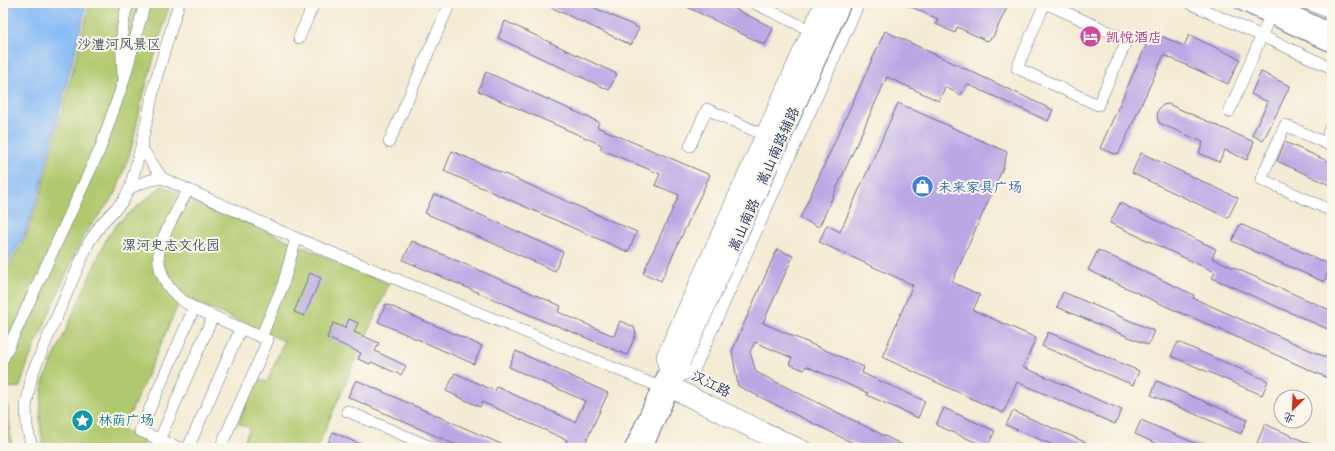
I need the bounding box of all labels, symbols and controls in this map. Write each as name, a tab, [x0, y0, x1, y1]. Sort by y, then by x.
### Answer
hotel icon: 凯悦酒店	[1078, 24, 1104, 50]
place label: 凯悦酒店	[1106, 29, 1162, 46]
park label: 沙澧河风景区	[77, 36, 161, 53]
street label: 嵩山南路辅路	[753, 104, 803, 188]
shop icon: 未来家具广场	[910, 174, 936, 200]
place label: 未来家具广场	[938, 179, 1022, 196]
street label: 嵩山南路	[725, 196, 763, 254]
park label: 漯河史志文化园	[122, 237, 220, 254]
street label: 汉江路	[688, 367, 734, 401]
north arrow	[1273, 389, 1313, 429]
place icon: 林荫广场	[69, 407, 95, 433]
text: 北	[1281, 410, 1297, 427]
place label: 林荫广场	[98, 412, 154, 429]

